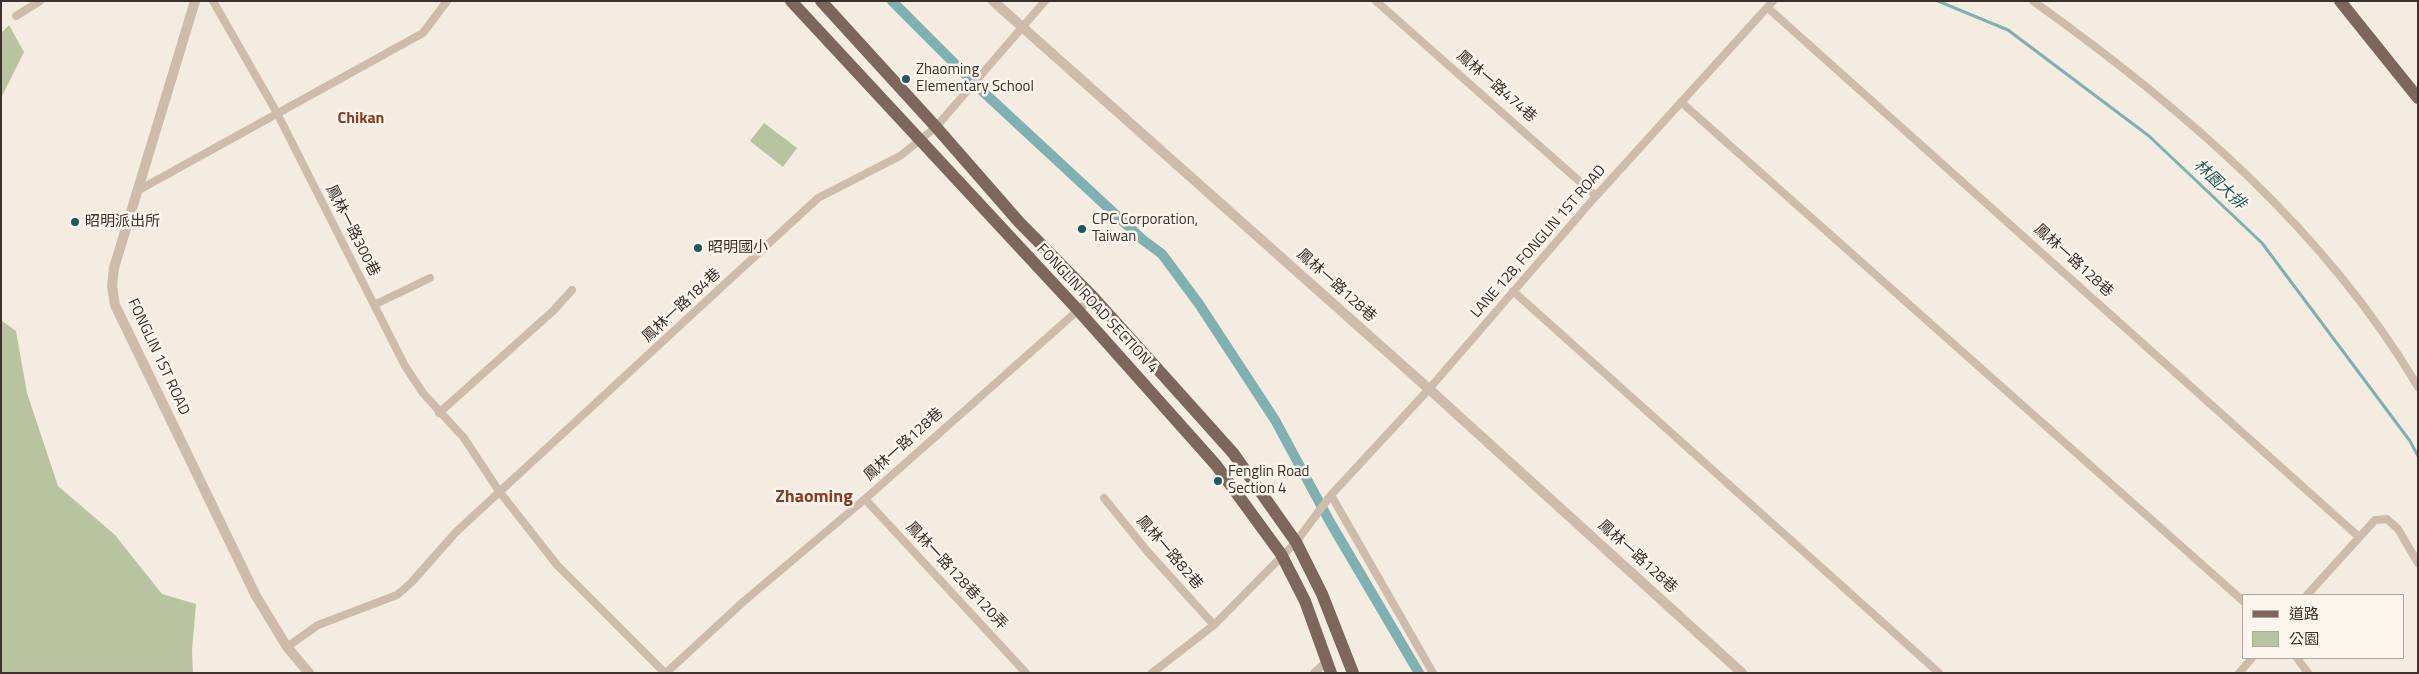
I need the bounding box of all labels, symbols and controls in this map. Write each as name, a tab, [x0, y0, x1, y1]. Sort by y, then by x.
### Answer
street label: 鳳林一路474巷	[1452, 47, 1540, 127]
place label: Zhaoming Elementary School	[916, 61, 1034, 96]
marker: Zhaoming Elementary School	[900, 73, 912, 85]
district label: Chikan	[338, 109, 384, 129]
water label: 林園大排	[2189, 156, 2249, 214]
street label: LANE 128, FONGLIN 1ST ROAD	[1468, 162, 1610, 322]
street label: 鳳林一路300巷	[321, 182, 383, 280]
place label: CPC Corporation, Taiwan	[1092, 211, 1198, 246]
place label: 昭明派出所	[85, 213, 160, 231]
marker: 昭明派出所	[69, 216, 81, 228]
street label: 鳳林一路128巷	[2030, 221, 2116, 301]
marker: CPC Corporation, Taiwan	[1076, 223, 1088, 235]
place label: 昭明國小	[708, 239, 768, 257]
street label: FONGLIN ROAD SECTION 4	[1032, 241, 1162, 377]
marker: 昭明國小	[692, 242, 704, 254]
street label: 鳳林一路128巷	[1293, 246, 1379, 326]
street label: 鳳林一路184巷	[639, 265, 725, 347]
street label: FONGLIN 1ST ROAD	[123, 296, 193, 418]
street label: 鳳林一路128巷	[861, 405, 947, 485]
place label: Fenglin Road Section 4	[1228, 463, 1310, 498]
marker: Fenglin Road Section 4	[1212, 475, 1224, 487]
district label: Zhaoming	[775, 487, 853, 509]
street label: 鳳林一路82巷	[1132, 512, 1206, 594]
street label: 鳳林一路128巷	[1594, 517, 1680, 597]
street label: 鳳林一路128巷120弄	[902, 519, 1010, 633]
legend	[2242, 594, 2404, 659]
text: 道路	[2289, 602, 2319, 625]
text: 公園	[2289, 627, 2319, 650]

